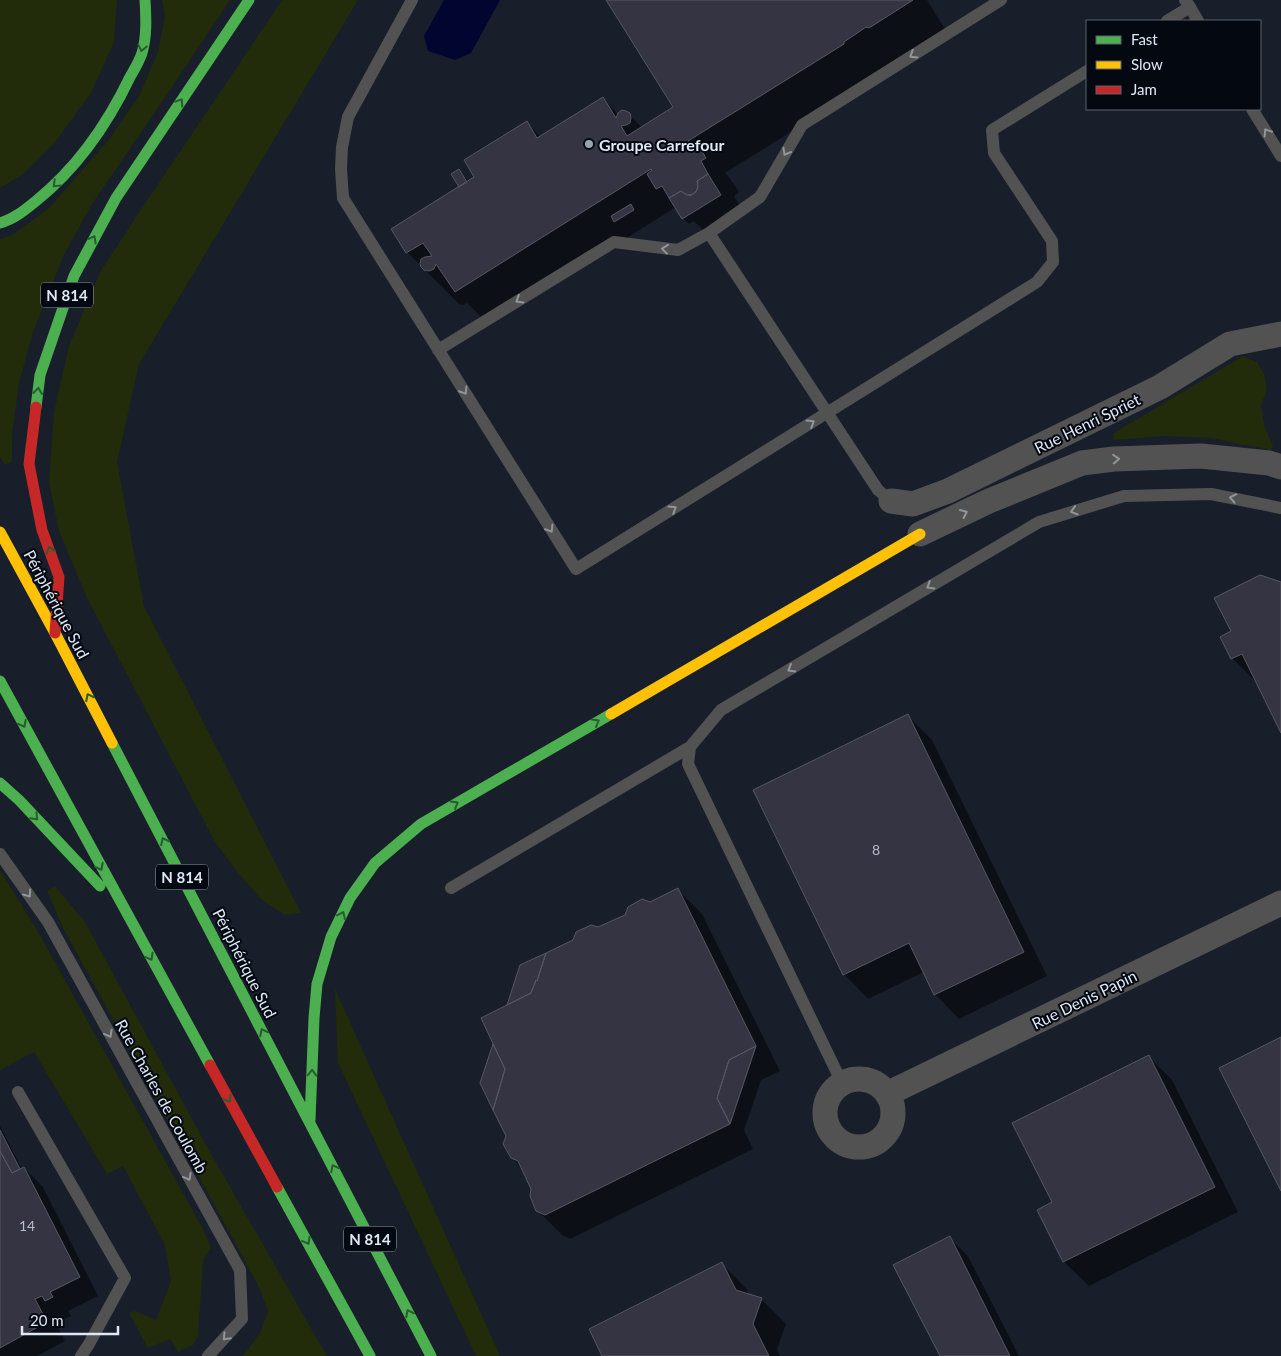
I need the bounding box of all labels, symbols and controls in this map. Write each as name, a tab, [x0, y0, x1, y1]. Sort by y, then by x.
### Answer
legend	[1086, 20, 1261, 110]
text: Fast	[1131, 30, 1158, 48]
one-way arrow	[137, 44, 148, 53]
one-way arrow	[909, 49, 918, 59]
text: Slow	[1131, 55, 1163, 73]
text: Jam	[1131, 80, 1157, 98]
one-way arrow	[174, 98, 184, 107]
one-way arrow	[1263, 129, 1273, 138]
place label: Groupe Carrefour	[599, 135, 725, 154]
marker: Groupe Carrefour	[583, 138, 595, 150]
one-way arrow	[782, 147, 792, 156]
one-way arrow	[53, 178, 62, 187]
one-way arrow	[87, 236, 97, 245]
one-way arrow	[661, 244, 669, 255]
road number: N 814	[41, 282, 93, 308]
one-way arrow	[515, 293, 524, 303]
one-way arrow	[458, 385, 467, 395]
one-way arrow	[32, 387, 43, 395]
street label: Rue Henri Spriet	[1031, 389, 1143, 457]
one-way arrow	[805, 419, 814, 429]
one-way arrow	[1112, 454, 1120, 465]
one-way arrow	[1229, 493, 1238, 504]
one-way arrow	[667, 505, 676, 515]
one-way arrow	[1070, 506, 1078, 516]
one-way arrow	[959, 509, 968, 520]
one-way arrow	[544, 523, 553, 532]
street label: Périphérique Sud	[20, 547, 94, 661]
one-way arrow	[45, 547, 55, 555]
one-way arrow	[927, 580, 936, 590]
one-way arrow	[787, 663, 796, 673]
one-way arrow	[85, 693, 95, 702]
one-way arrow	[17, 719, 27, 728]
one-way arrow	[590, 719, 599, 729]
one-way arrow	[450, 800, 459, 810]
one-way arrow	[29, 812, 38, 821]
one-way arrow	[160, 837, 170, 846]
house number: 8	[872, 841, 880, 858]
one-way arrow	[94, 861, 104, 870]
road number: N 814	[156, 864, 208, 890]
one-way arrow	[22, 888, 31, 898]
street label: Périphérique Sud	[209, 905, 281, 1021]
one-way arrow	[335, 911, 346, 920]
one-way arrow	[143, 951, 153, 960]
street label: Rue Denis Papin	[1028, 965, 1140, 1033]
street label: Rue Charles de Coulomb	[112, 1016, 212, 1176]
one-way arrow	[259, 1028, 269, 1037]
one-way arrow	[103, 1029, 113, 1038]
one-way arrow	[306, 1069, 317, 1077]
one-way arrow	[222, 1094, 232, 1103]
one-way arrow	[330, 1165, 340, 1174]
one-way arrow	[182, 1171, 192, 1180]
house number: 14	[19, 1217, 35, 1234]
road number: N 814	[344, 1226, 396, 1252]
one-way arrow	[300, 1236, 310, 1245]
scale bar	[22, 1304, 119, 1336]
one-way arrow	[405, 1309, 415, 1318]
text: 20 m	[30, 1311, 64, 1329]
one-way arrow	[223, 1331, 232, 1340]

